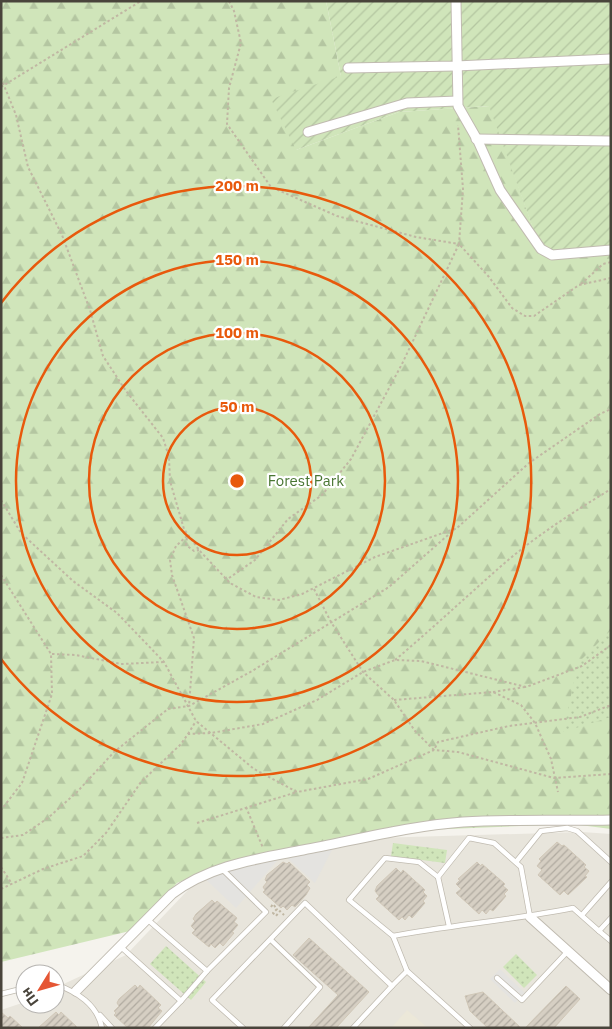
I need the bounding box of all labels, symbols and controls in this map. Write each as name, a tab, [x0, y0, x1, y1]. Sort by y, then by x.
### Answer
text: 200 m	[215, 176, 259, 195]
text: 150 m	[215, 250, 259, 269]
text: 100 m	[215, 323, 259, 342]
text: 50 m	[220, 397, 254, 416]
park label: Forest Park	[268, 471, 344, 490]
centre of rings	[228, 472, 246, 490]
north arrow	[15, 964, 65, 1014]
text: Пн	[17, 984, 42, 1010]

